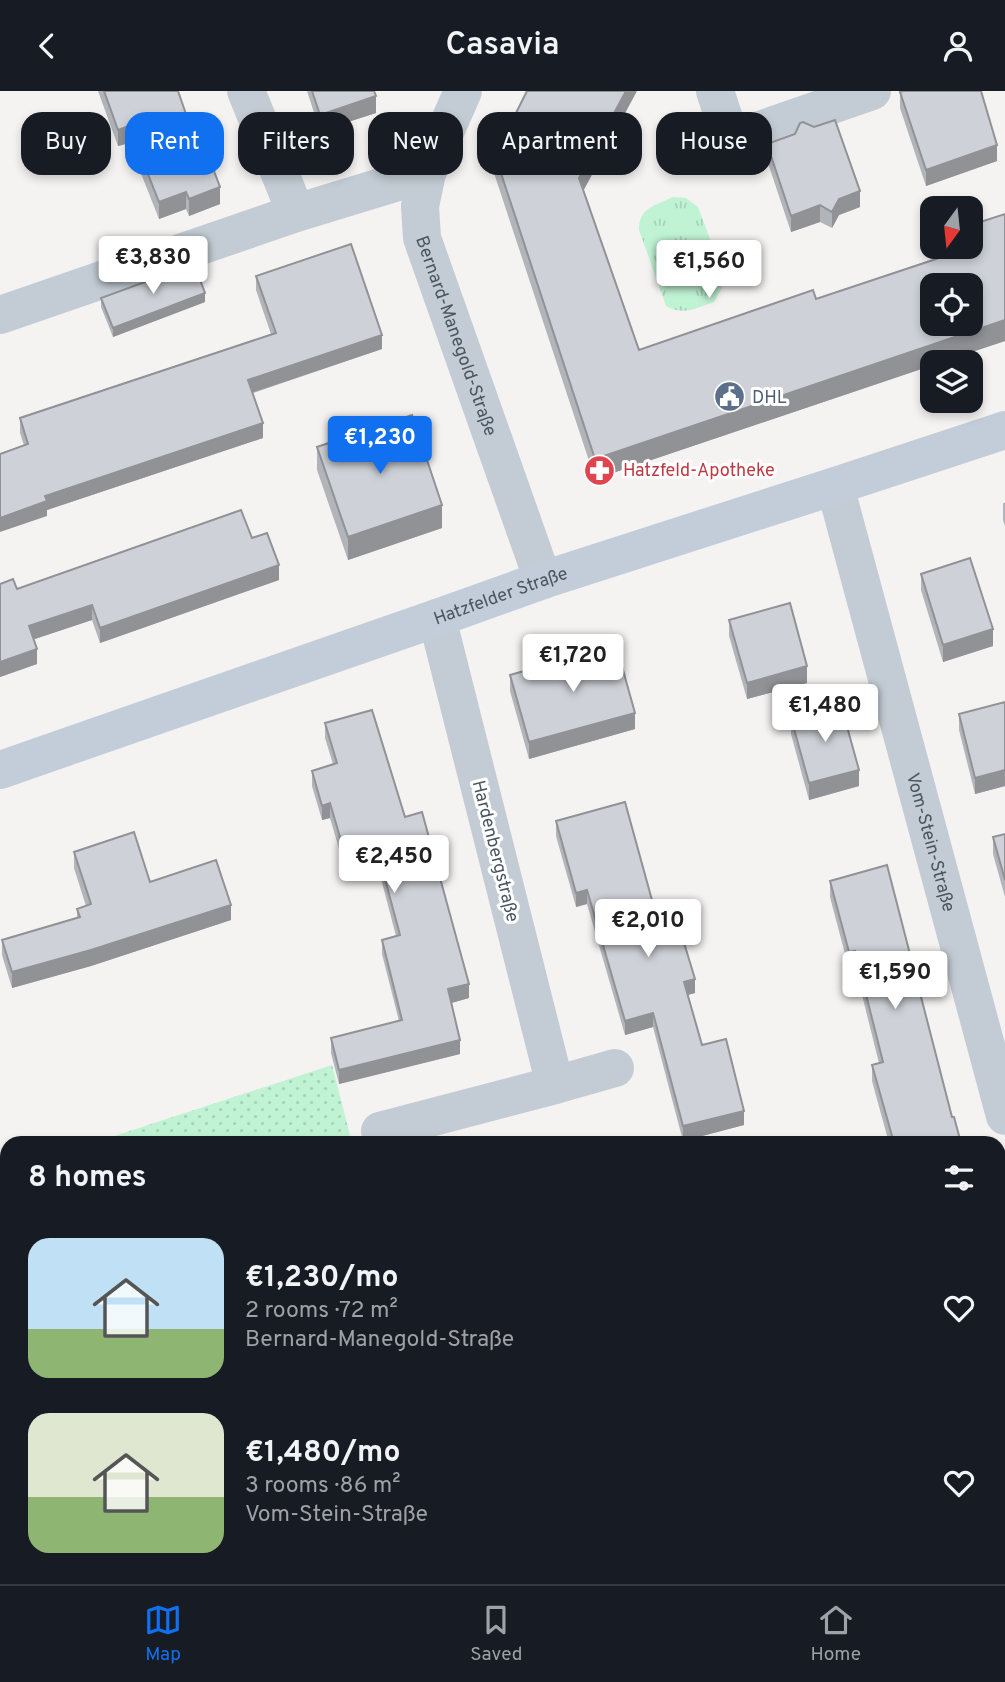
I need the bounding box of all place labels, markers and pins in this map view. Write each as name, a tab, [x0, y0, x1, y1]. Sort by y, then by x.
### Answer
pin: €3,830	[96, 237, 210, 296]
pin: €1,560	[652, 241, 766, 300]
public building icon: DHL	[712, 380, 746, 414]
place label: DHL	[752, 387, 787, 410]
pin: €1,230	[323, 417, 437, 476]
pharmacy icon: Hatzfeld-Apotheke	[583, 453, 617, 487]
place label: Hatzfeld-Apotheke	[623, 460, 775, 483]
pin: €1,720	[516, 635, 630, 694]
pin: €1,480	[768, 685, 882, 744]
pin: €2,450	[337, 835, 451, 895]
pin: €2,010	[591, 899, 705, 959]
pin: €1,590	[838, 951, 952, 1011]

